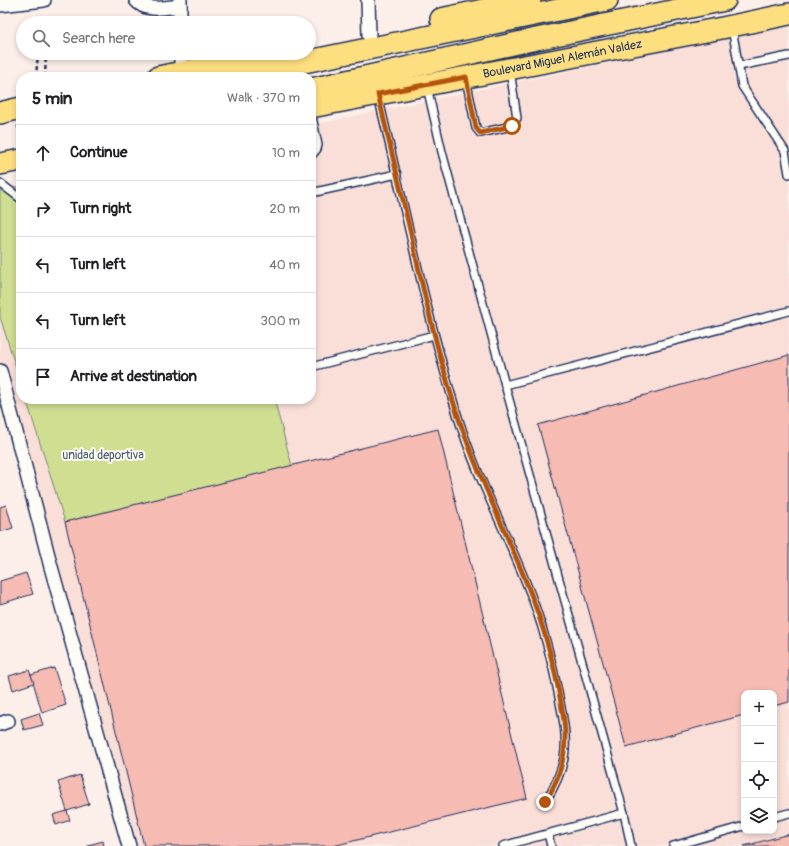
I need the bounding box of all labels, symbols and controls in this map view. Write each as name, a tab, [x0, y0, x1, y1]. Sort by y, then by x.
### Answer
search box	[16, 16, 316, 60]
icon: search	[30, 27, 52, 49]
text: Search here	[62, 29, 135, 48]
street label: Boulevard Miguel Alemán Valdez	[481, 36, 643, 81]
text: 5 min	[32, 88, 72, 109]
text: Walk · 370 m	[227, 90, 300, 106]
route start	[503, 117, 521, 135]
icon: ahead	[32, 142, 54, 164]
text: Continue	[70, 143, 128, 162]
text: 10 m	[272, 145, 300, 161]
icon: right	[32, 198, 54, 220]
text: Turn right	[70, 199, 131, 218]
text: 20 m	[269, 201, 300, 217]
icon: left	[32, 254, 54, 276]
text: Turn left	[70, 255, 126, 274]
text: 40 m	[269, 257, 300, 273]
icon: left	[32, 310, 54, 332]
text: Turn left	[70, 311, 126, 330]
text: 300 m	[261, 313, 300, 329]
icon: arrive	[32, 366, 54, 388]
text: Arrive at destination	[70, 367, 197, 386]
park label: unidad deportiva	[62, 448, 144, 463]
map controls	[741, 690, 777, 834]
button: +	[741, 690, 777, 726]
button: −	[741, 726, 777, 762]
button: locate	[741, 762, 777, 798]
route end	[536, 793, 554, 811]
button: layers	[741, 798, 777, 834]

